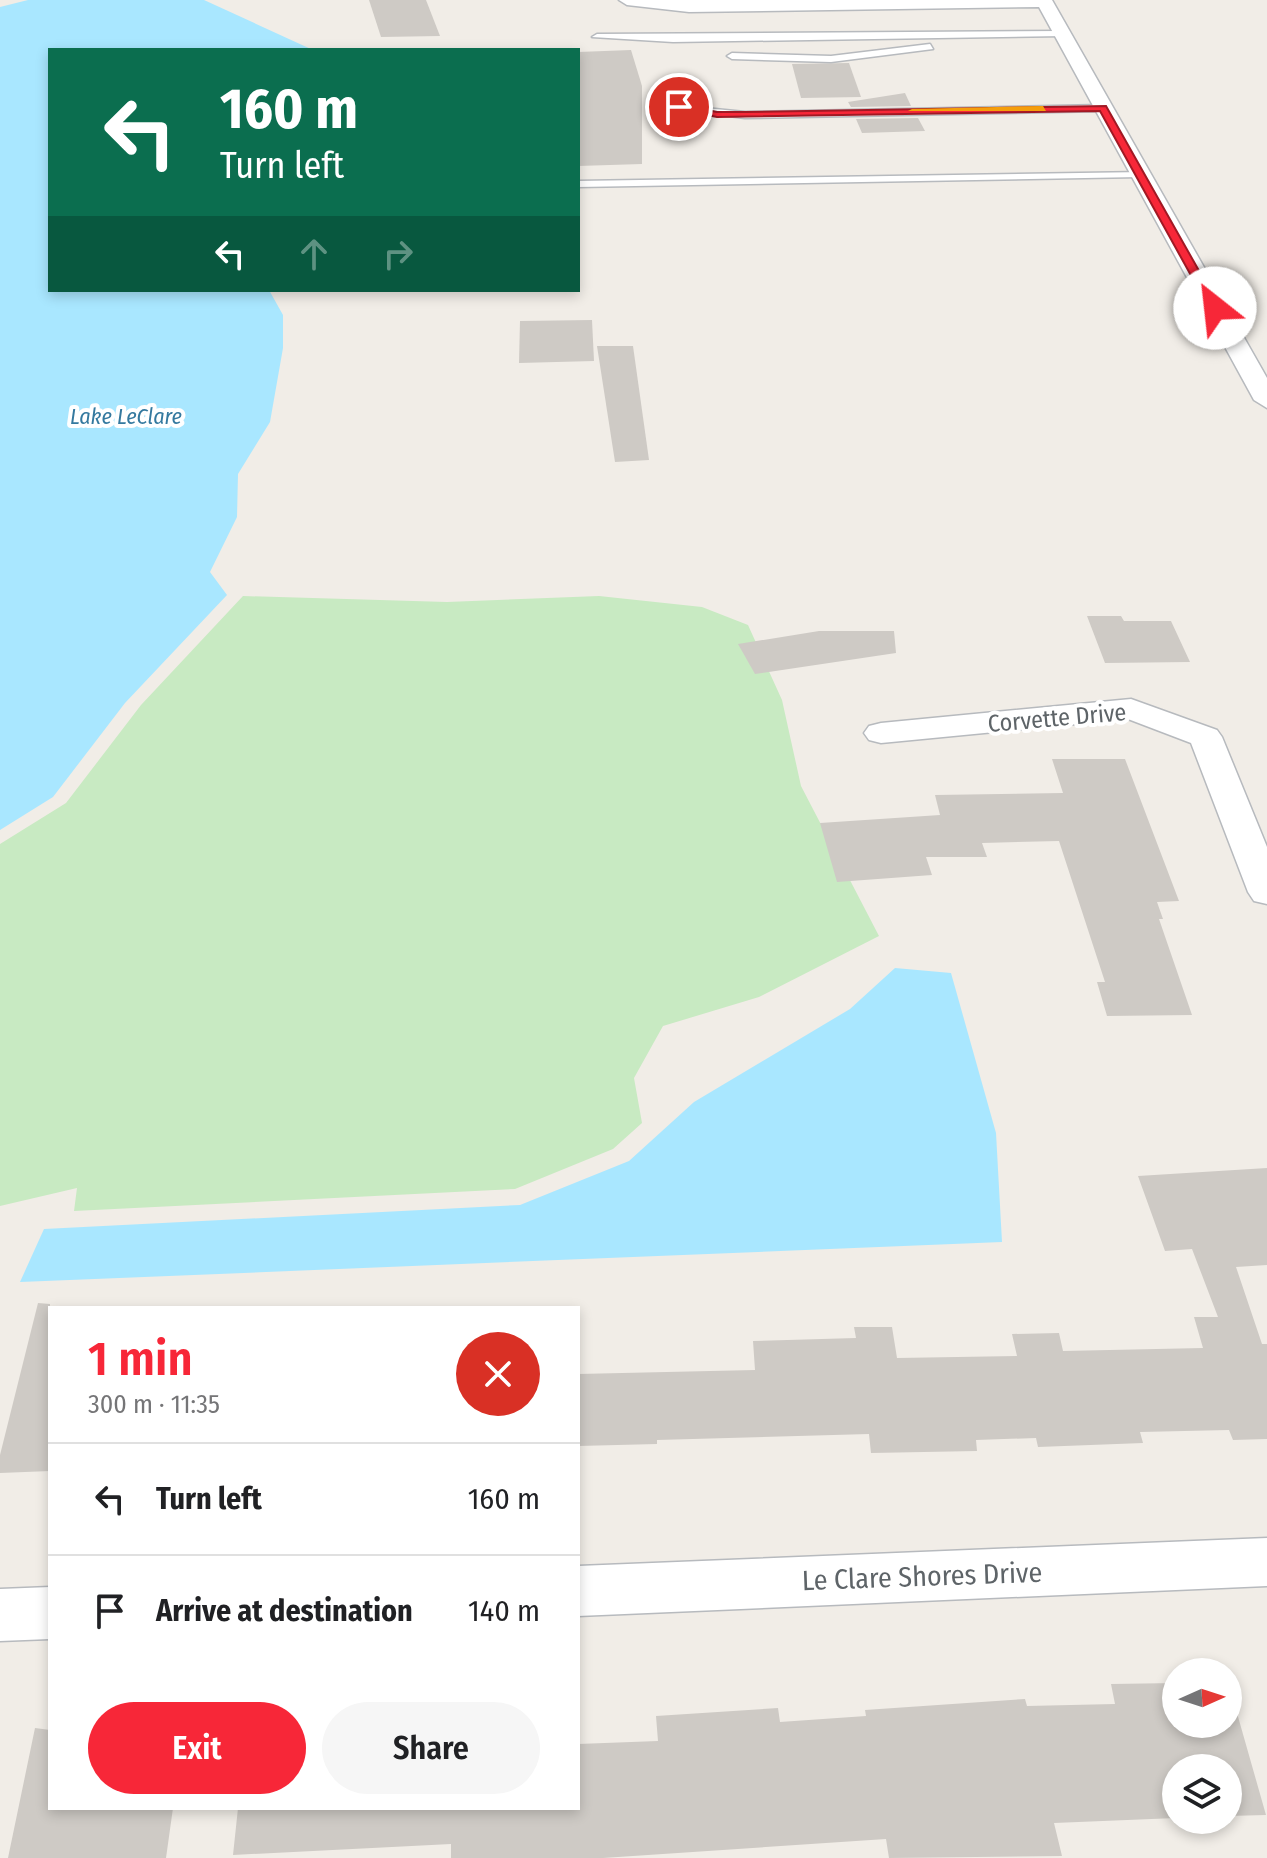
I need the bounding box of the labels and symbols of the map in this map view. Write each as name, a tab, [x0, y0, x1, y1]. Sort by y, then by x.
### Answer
pin	[645, 73, 713, 141]
position arrow	[1173, 266, 1257, 350]
water label: Lake LeClare	[70, 403, 182, 430]
street label: Corvette Drive	[987, 698, 1127, 738]
street label: Le Clare Shores Drive	[801, 1556, 1043, 1597]
north arrow	[1162, 1658, 1242, 1738]

